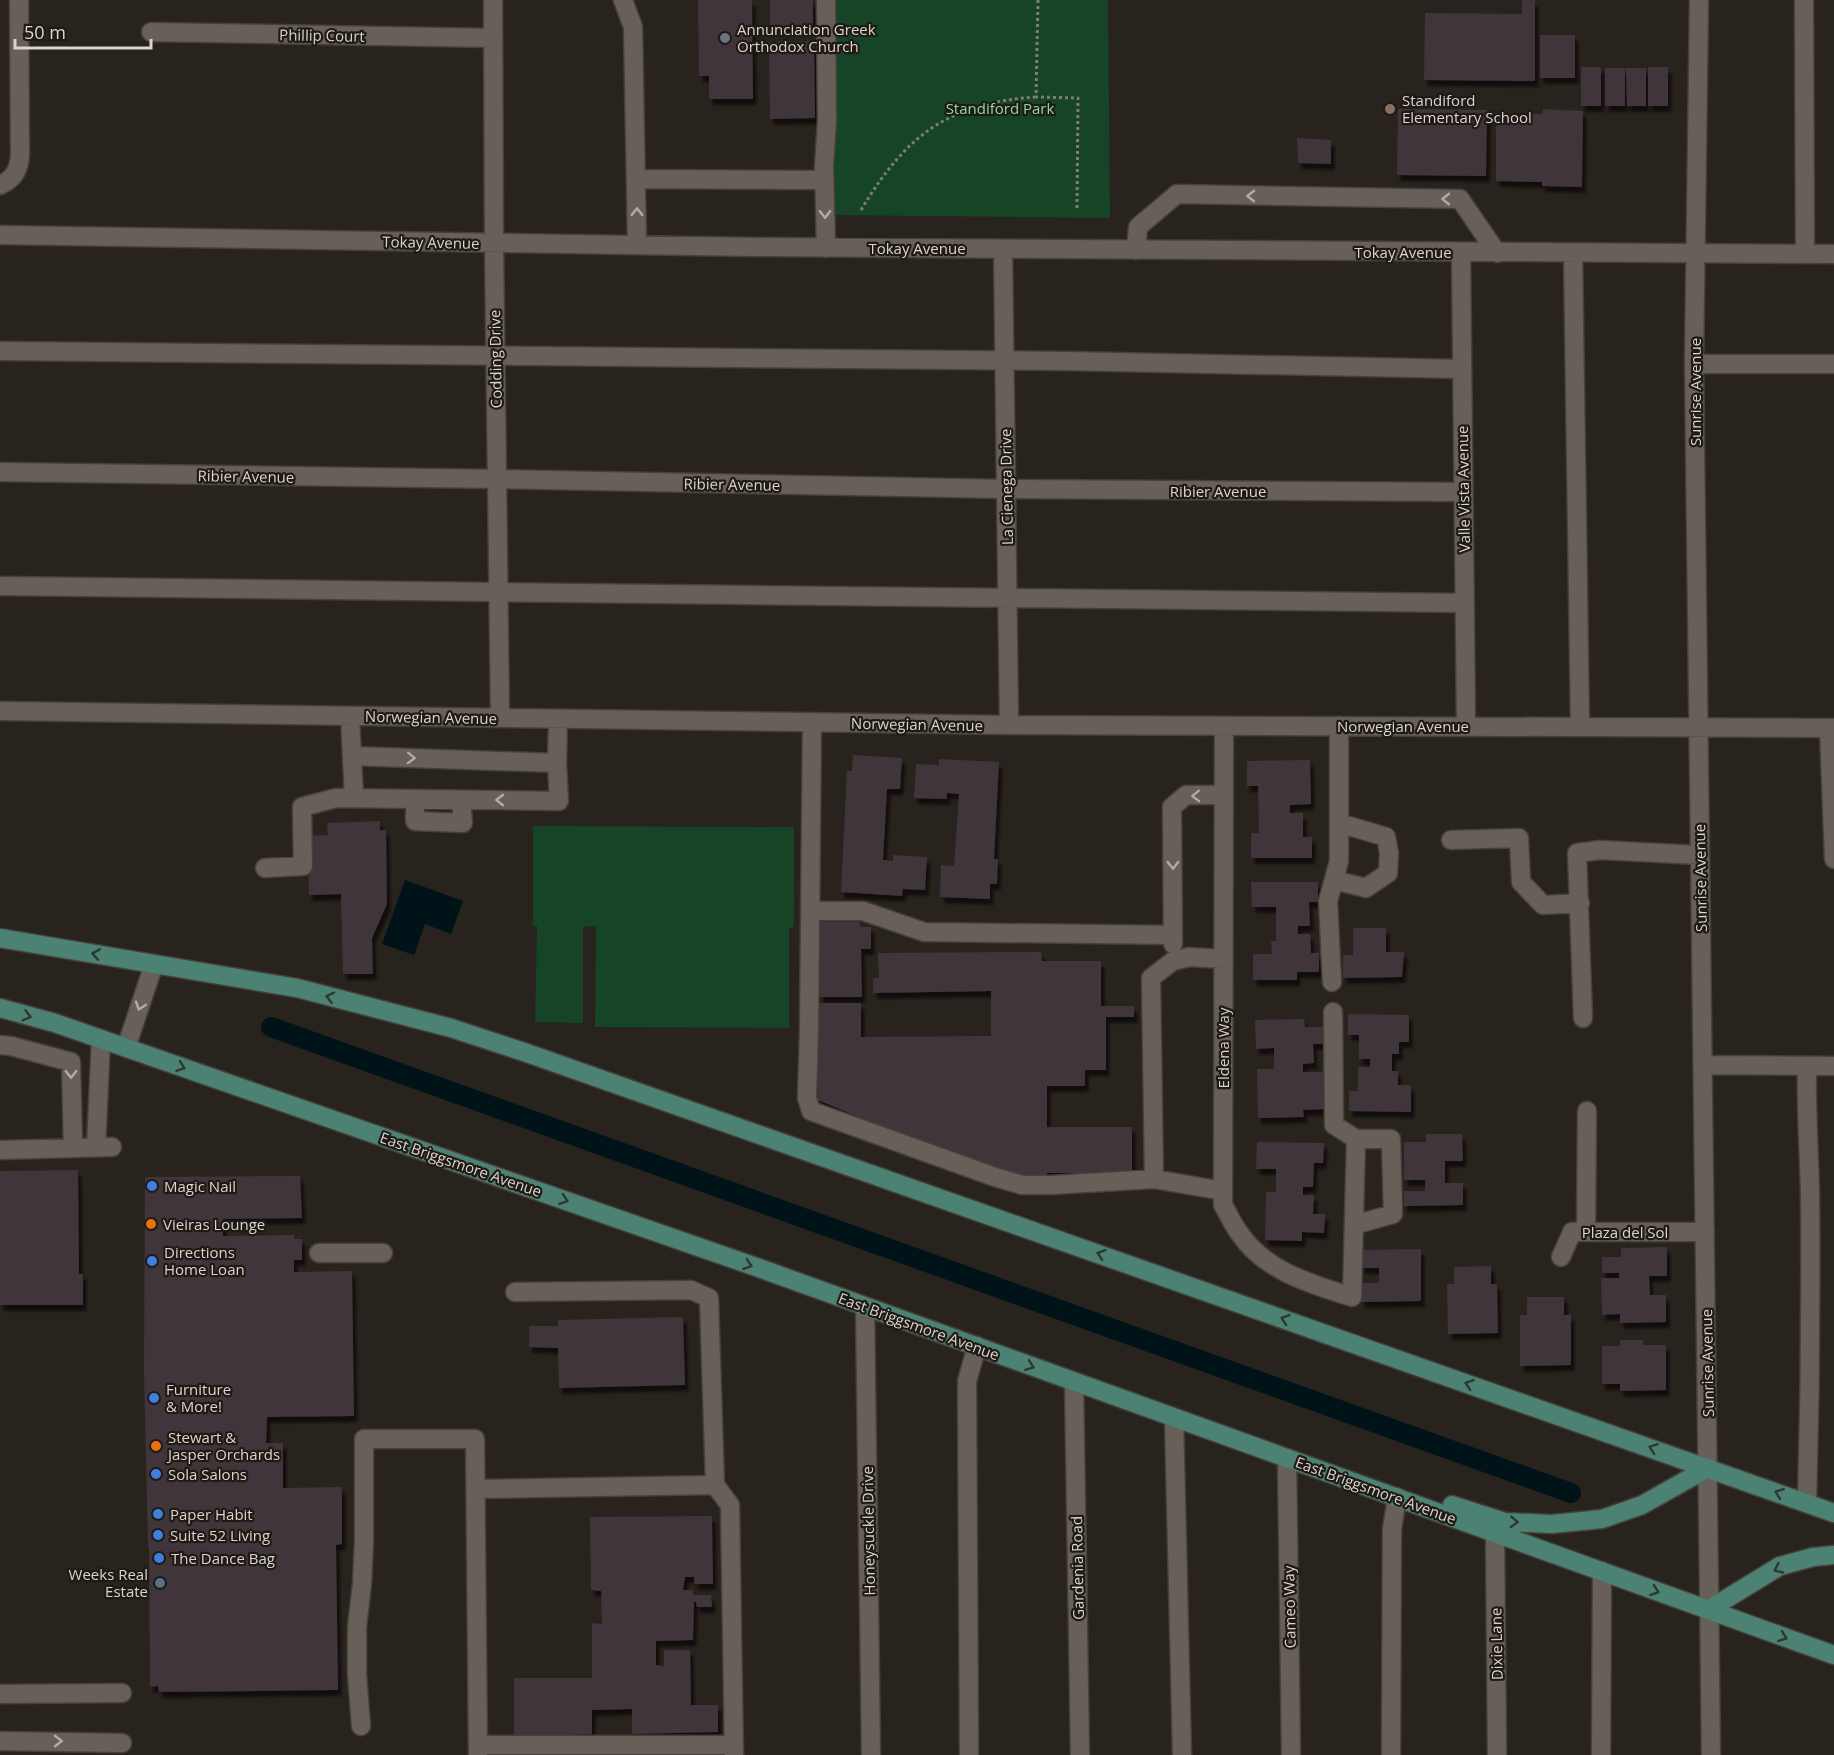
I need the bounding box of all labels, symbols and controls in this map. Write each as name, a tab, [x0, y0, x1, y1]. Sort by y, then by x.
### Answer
scale bar	[15, 12, 152, 50]
place label: Annunciation Greek Orthodox Church	[737, 19, 876, 56]
text: 50 m	[24, 20, 66, 44]
street label: Phillip Court	[279, 24, 365, 46]
marker: Annunciation Greek Orthodox Church	[718, 31, 732, 45]
place label: Standiford Elementary School	[1402, 90, 1532, 127]
park label: Standiford Park	[946, 98, 1054, 118]
marker: Standiford Elementary School	[1383, 102, 1397, 116]
one-way arrow	[1246, 189, 1255, 202]
one-way arrow	[1441, 193, 1450, 205]
one-way arrow	[631, 208, 643, 217]
one-way arrow	[819, 209, 831, 218]
street label: Tokay Avenue	[382, 231, 480, 253]
street label: Tokay Avenue	[868, 238, 966, 258]
street label: Tokay Avenue	[1354, 242, 1452, 262]
street label: Codding Drive	[484, 310, 506, 408]
street label: Sunrise Avenue	[1685, 338, 1705, 446]
street label: Valle Vista Avenue	[1452, 425, 1474, 553]
street label: La Cienega Drive	[995, 429, 1017, 545]
street label: Ribier Avenue	[197, 465, 295, 487]
street label: Ribier Avenue	[683, 473, 781, 495]
street label: Ribier Avenue	[1170, 481, 1266, 501]
street label: Norwegian Avenue	[365, 706, 497, 728]
street label: Norwegian Avenue	[851, 713, 983, 735]
street label: Norwegian Avenue	[1337, 716, 1469, 736]
one-way arrow	[407, 752, 416, 764]
one-way arrow	[1192, 789, 1201, 802]
one-way arrow	[496, 794, 505, 806]
street label: Sunrise Avenue	[1689, 824, 1711, 932]
one-way arrow	[1167, 861, 1179, 870]
one-way arrow	[92, 949, 101, 961]
one-way arrow	[325, 991, 335, 1004]
one-way arrow	[135, 1000, 147, 1011]
street label: Eldena Way	[1213, 1007, 1233, 1088]
one-way arrow	[22, 1008, 32, 1021]
one-way arrow	[175, 1060, 186, 1073]
one-way arrow	[65, 1069, 77, 1078]
street label: East Briggsmore Avenue	[378, 1127, 544, 1201]
place label: Magic Nail	[164, 1176, 236, 1196]
marker: Magic Nail	[145, 1179, 159, 1193]
one-way arrow	[558, 1193, 569, 1206]
place label: Vieiras Lounge	[163, 1214, 265, 1234]
marker: Vieiras Lounge	[144, 1217, 158, 1231]
street label: Plaza del Sol	[1582, 1222, 1668, 1242]
place label: Directions Home Loan	[164, 1242, 245, 1279]
one-way arrow	[1096, 1249, 1107, 1262]
marker: Directions Home Loan	[145, 1254, 159, 1268]
one-way arrow	[742, 1257, 753, 1270]
street label: East Briggsmore Avenue	[836, 1288, 1002, 1364]
street label: Sunrise Avenue	[1696, 1309, 1718, 1417]
one-way arrow	[1280, 1314, 1291, 1327]
one-way arrow	[1024, 1359, 1035, 1372]
one-way arrow	[1464, 1378, 1475, 1391]
place label: Furniture & More!	[166, 1379, 231, 1416]
marker: Furniture & More!	[147, 1391, 161, 1405]
place label: Stewart & Jasper Orchards	[166, 1427, 280, 1464]
marker: Stewart & Jasper Orchards	[149, 1439, 163, 1453]
one-way arrow	[1648, 1443, 1659, 1456]
street label: East Briggsmore Avenue	[1293, 1452, 1459, 1528]
place label: Sola Salons	[168, 1464, 247, 1484]
street label: Honeysuckle Drive	[857, 1466, 879, 1596]
marker: Sola Salons	[149, 1467, 163, 1481]
one-way arrow	[1774, 1488, 1785, 1501]
place label: Paper Habit	[170, 1504, 253, 1524]
marker: Paper Habit	[151, 1507, 165, 1521]
street label: Gardenia Road	[1066, 1516, 1088, 1620]
one-way arrow	[1510, 1516, 1519, 1529]
place label: Suite 52 Living	[170, 1525, 270, 1545]
marker: Suite 52 Living	[151, 1528, 165, 1542]
place label: The Dance Bag	[171, 1548, 275, 1568]
marker: The Dance Bag	[152, 1551, 166, 1565]
one-way arrow	[1773, 1561, 1784, 1573]
place label: Weeks Real Estate	[69, 1564, 148, 1601]
street label: Cameo Way	[1278, 1565, 1300, 1649]
marker: Weeks Real Estate	[153, 1576, 167, 1590]
one-way arrow	[1649, 1583, 1660, 1596]
street label: Dixie Lane	[1485, 1608, 1507, 1680]
one-way arrow	[1777, 1629, 1788, 1642]
one-way arrow	[54, 1735, 63, 1747]

